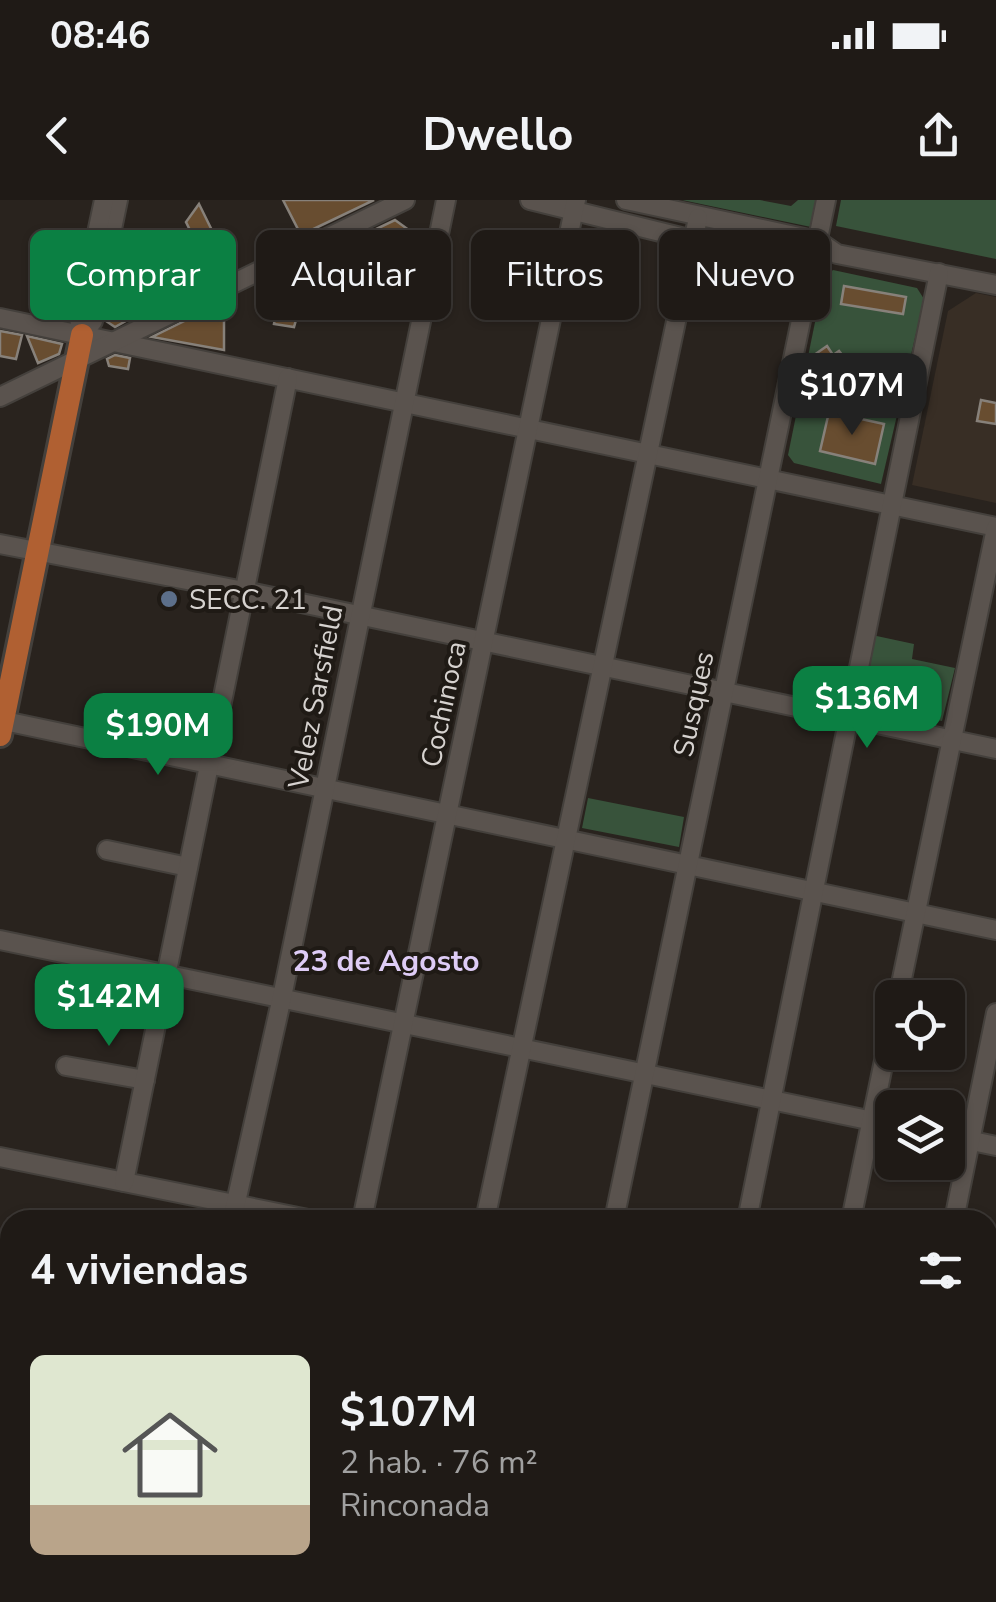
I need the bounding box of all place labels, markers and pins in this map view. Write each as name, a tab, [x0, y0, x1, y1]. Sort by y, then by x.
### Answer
pin: $107M	[782, 353, 922, 438]
place label: SECC. 21	[189, 581, 307, 619]
marker: SECC. 21	[158, 588, 180, 610]
pin: $136M	[797, 666, 937, 751]
pin: $190M	[88, 693, 228, 778]
pin: $142M	[39, 964, 179, 1049]

